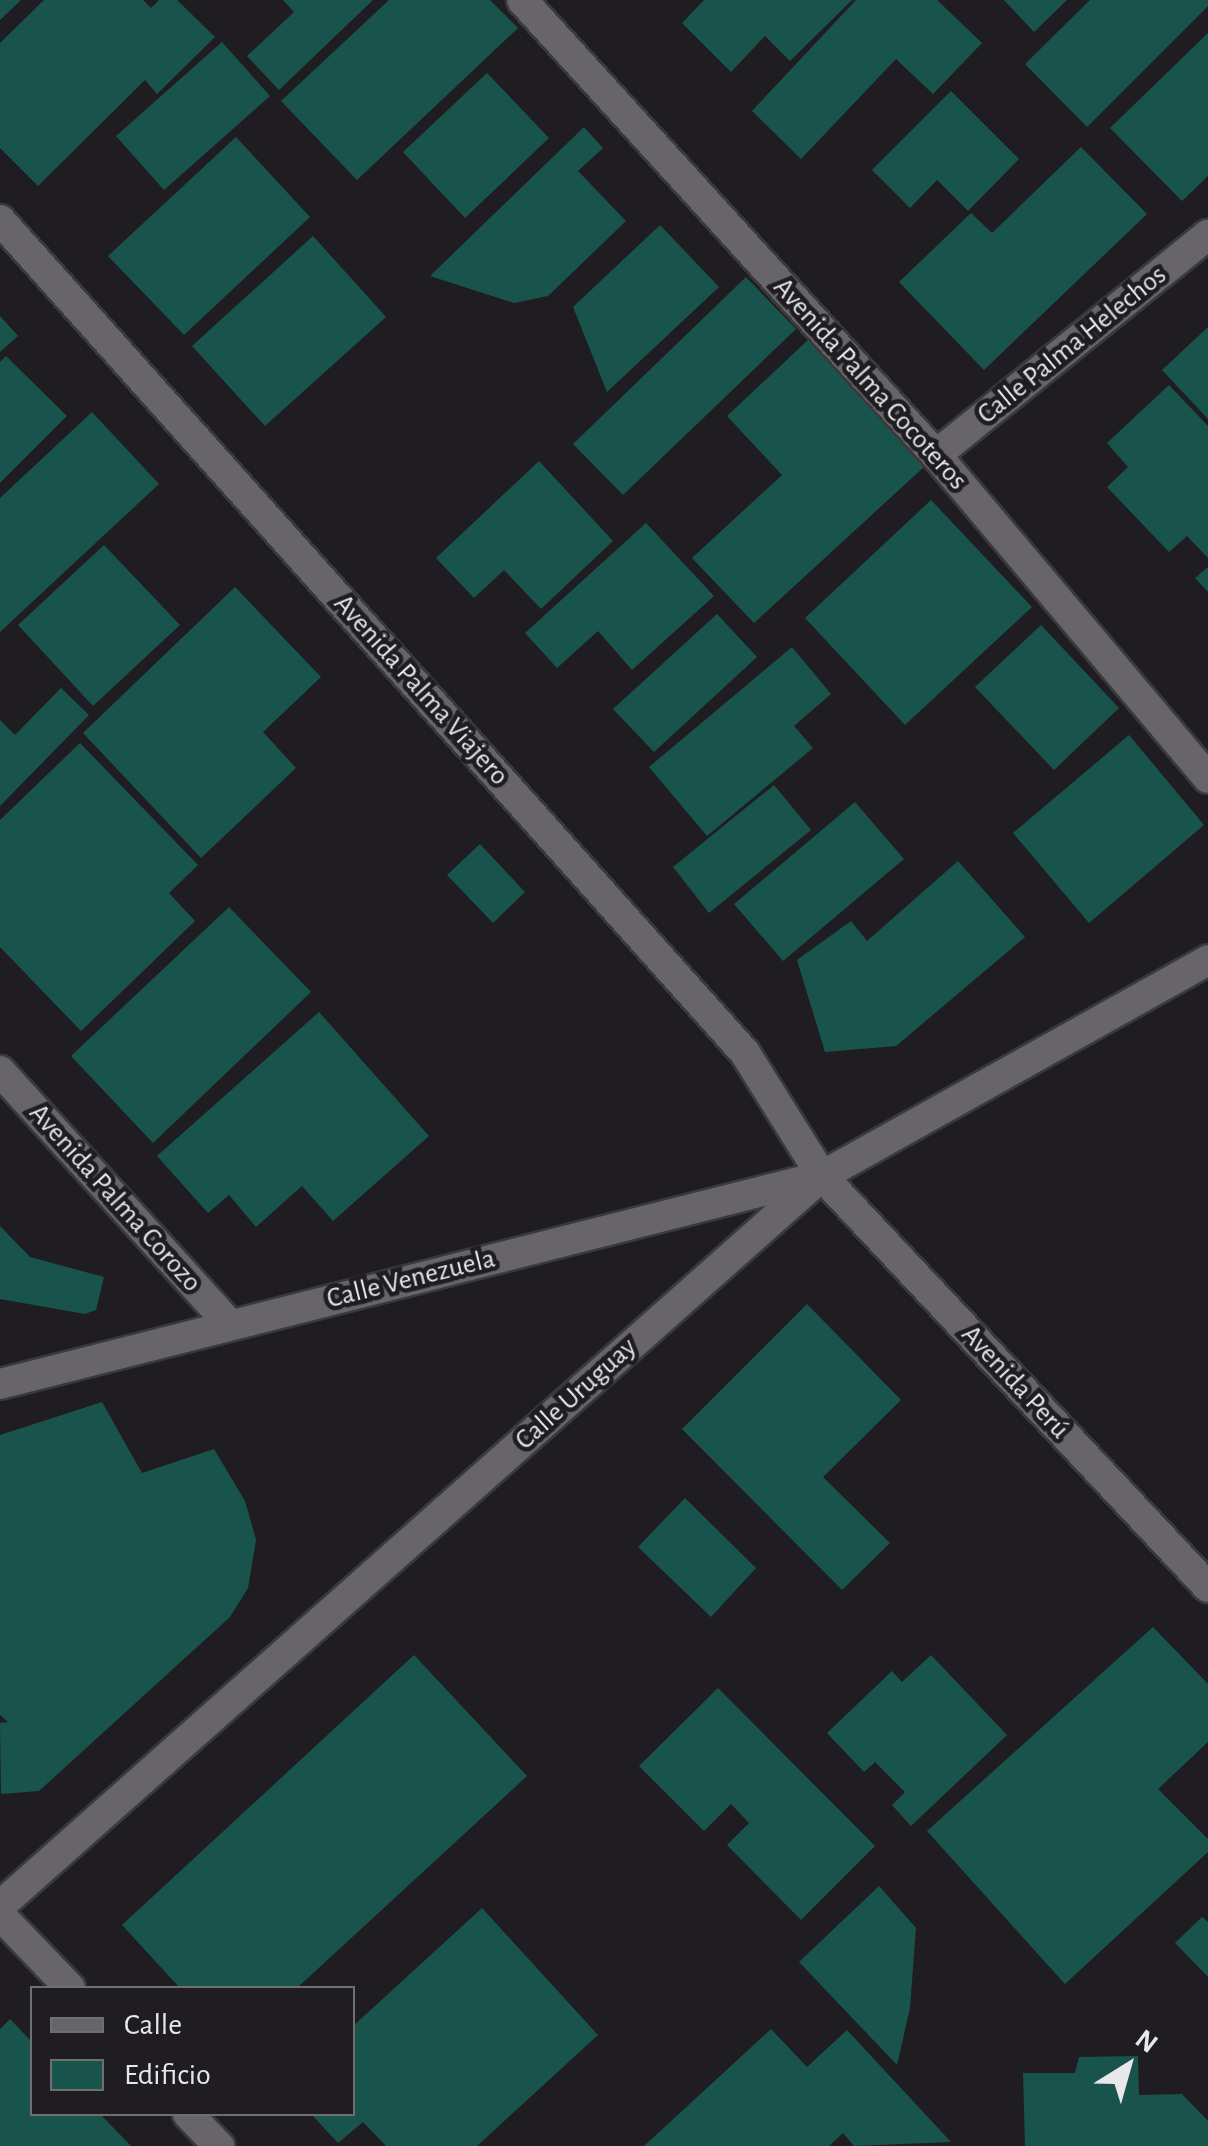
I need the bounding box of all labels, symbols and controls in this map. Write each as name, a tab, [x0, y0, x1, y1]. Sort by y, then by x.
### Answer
street label: Calle Palma Helechos	[971, 259, 1173, 431]
street label: Avenida Palma Cocoteros	[766, 271, 974, 497]
street label: Avenida Palma Viajero	[326, 588, 516, 792]
street label: Avenida Palma Corozo	[22, 1097, 208, 1299]
street label: Calle Venezuela	[323, 1242, 499, 1316]
street label: Avenida Perú	[954, 1318, 1076, 1446]
street label: Calle Uruguay	[508, 1331, 644, 1457]
legend	[30, 1986, 355, 2116]
text: Calle	[124, 2010, 182, 2040]
north arrow	[1078, 2016, 1178, 2116]
text: N	[1130, 2025, 1162, 2059]
text: Edificio	[124, 2060, 211, 2090]

